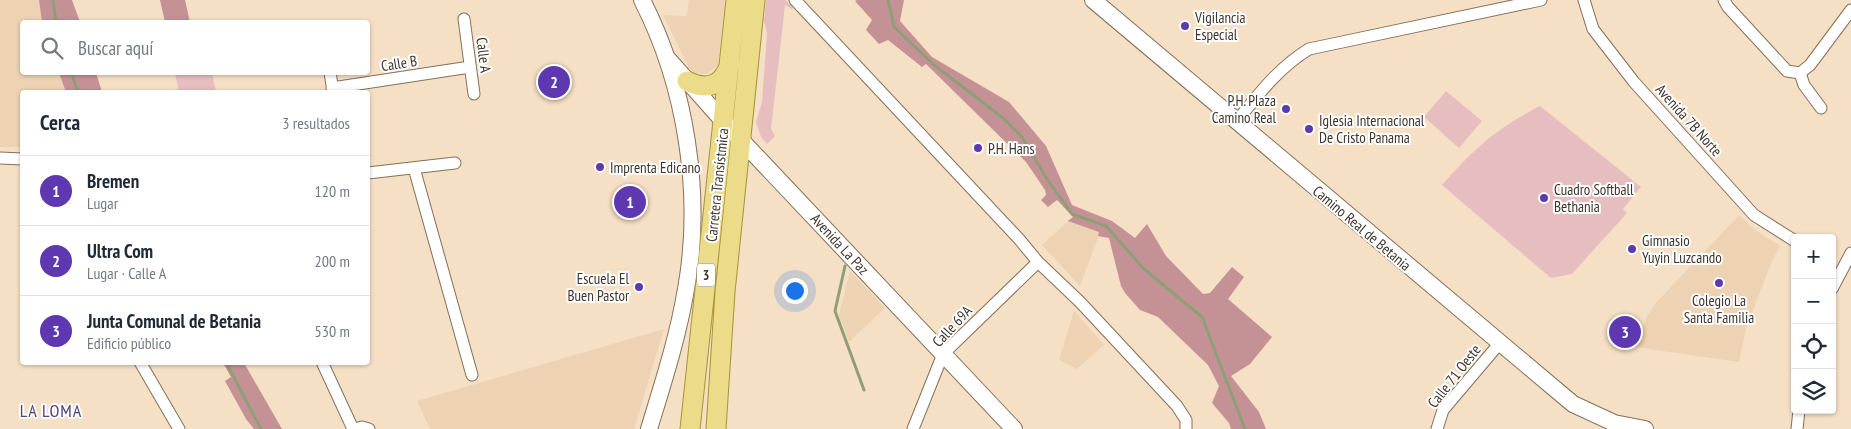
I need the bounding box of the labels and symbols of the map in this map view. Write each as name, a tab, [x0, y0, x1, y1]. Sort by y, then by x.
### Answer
place label: Vigilancia Especial	[1194, 8, 1246, 44]
marker: Vigilancia Especial	[1179, 20, 1191, 32]
street label: Calle A	[472, 36, 496, 75]
street label: Calle B	[380, 51, 418, 75]
pin: 2	[538, 63, 570, 101]
street label: Avenida 7B Norte	[1652, 80, 1726, 160]
place label: P.H. Plaza Camino Real	[1212, 91, 1277, 127]
marker: P.H. Plaza Camino Real	[1280, 103, 1292, 115]
place label: Iglesia Internacional De Cristo Panama	[1319, 111, 1425, 147]
marker: Iglesia Internacional De Cristo Panama	[1303, 123, 1315, 135]
street label: Carretera Transístmica	[702, 127, 732, 243]
place label: P.H. Hans	[988, 139, 1034, 158]
marker: P.H. Hans	[972, 142, 984, 154]
place label: Imprenta Edicano	[610, 158, 701, 177]
marker: Imprenta Edicano	[594, 161, 606, 173]
place label: Cuadro Softball Bethania	[1554, 180, 1634, 216]
street label: Camino Real de Betania	[1309, 181, 1415, 275]
pin: 1	[614, 183, 646, 221]
marker: Cuadro Softball Bethania	[1538, 192, 1550, 204]
street label: Avenida La Paz	[807, 209, 873, 279]
place label: Gimnasio Yuyin Luzcando	[1642, 231, 1722, 267]
marker: Gimnasio Yuyin Luzcando	[1626, 243, 1638, 255]
road number: 3	[697, 264, 715, 286]
place label: Escuela El Buen Pastor	[567, 269, 630, 305]
marker: Colegio La Santa Familia	[1713, 277, 1725, 289]
your location	[782, 278, 808, 304]
marker: Escuela El Buen Pastor	[633, 281, 645, 293]
place label: Colegio La Santa Familia	[1684, 291, 1754, 327]
street label: Calle 69A	[928, 301, 976, 351]
pin: 3	[1609, 313, 1641, 351]
street label: Calle 71 Oeste	[1423, 340, 1485, 412]
district label: LA LOMA	[20, 399, 82, 422]

